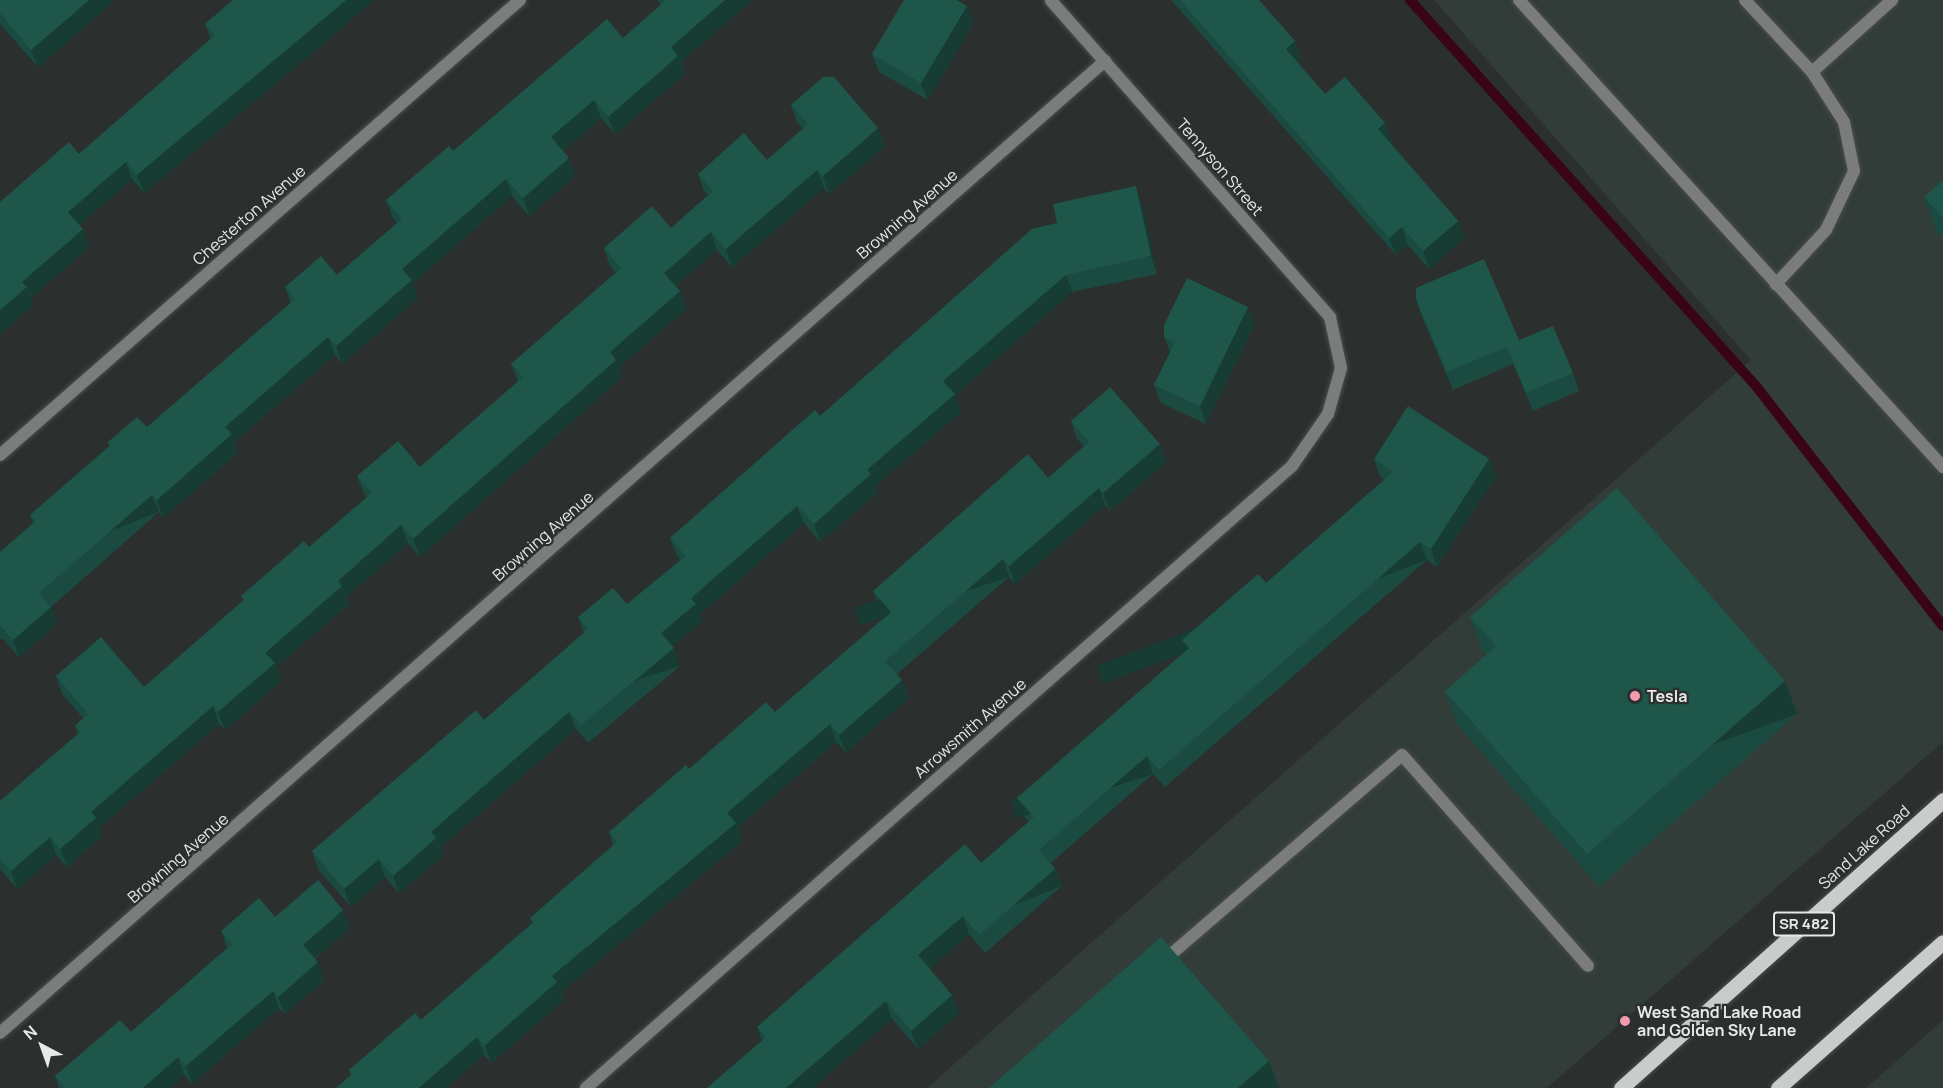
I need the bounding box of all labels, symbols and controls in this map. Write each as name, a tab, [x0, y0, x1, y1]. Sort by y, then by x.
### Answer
street label: Tennyson Street	[1173, 115, 1267, 219]
street label: Chesterton Avenue	[189, 161, 309, 269]
street label: Browning Avenue	[853, 165, 961, 263]
street label: Browning Avenue	[489, 487, 597, 585]
street label: Arrowsmith Avenue	[910, 674, 1030, 782]
place label: Tesla	[1647, 686, 1687, 706]
marker: Tesla	[1628, 689, 1642, 703]
street label: Sand Lake Road	[1814, 801, 1914, 893]
street label: Browning Avenue	[124, 809, 232, 907]
road number: SR 482	[1772, 912, 1836, 936]
place label: West Sand Lake Road and Golden Sky Lane	[1637, 1002, 1801, 1040]
marker: West Sand Lake Road and Golden Sky Lane	[1618, 1014, 1632, 1028]
north arrow	[12, 1016, 72, 1076]
text: N	[19, 1020, 42, 1044]

